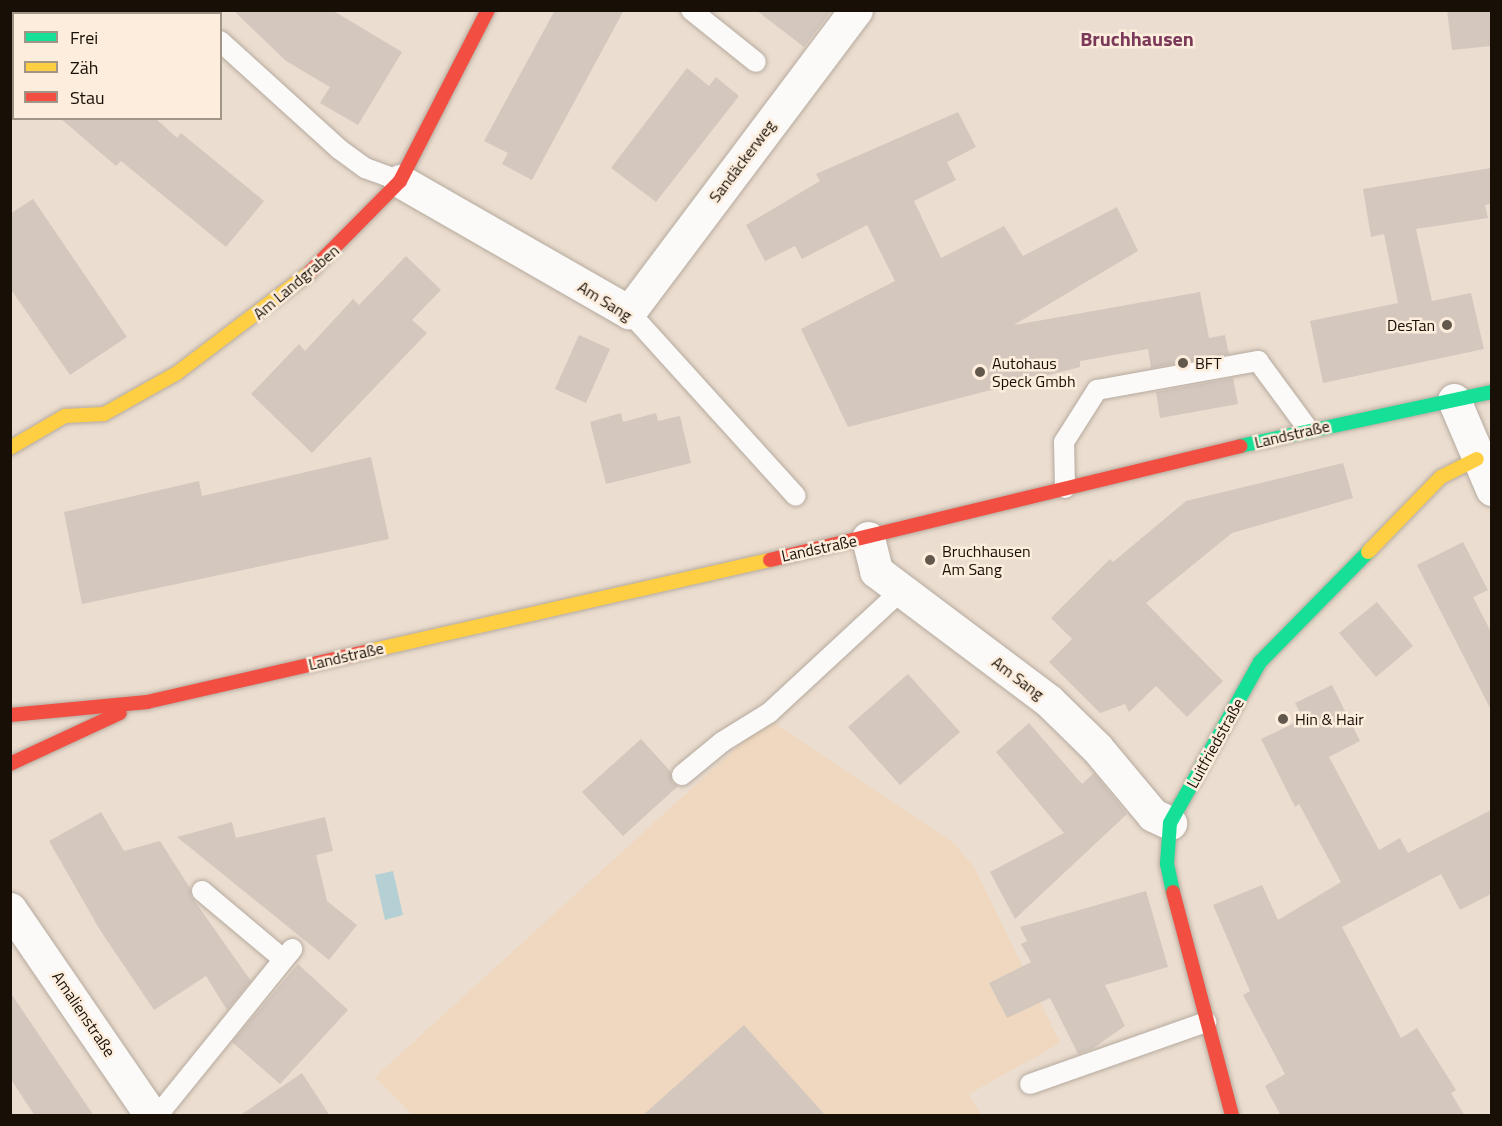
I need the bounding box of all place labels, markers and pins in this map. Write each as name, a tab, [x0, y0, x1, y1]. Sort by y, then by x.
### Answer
place label: DesTan	[1387, 315, 1435, 335]
marker: DesTan	[1440, 318, 1454, 332]
place label: Autohaus Speck Gmbh	[992, 353, 1076, 391]
place label: BFT	[1195, 353, 1222, 373]
marker: BFT	[1176, 356, 1190, 370]
marker: Autohaus Speck Gmbh	[973, 365, 987, 379]
place label: Bruchhausen Am Sang	[942, 541, 1031, 579]
marker: Bruchhausen Am Sang	[923, 553, 937, 567]
place label: Hin & Hair	[1295, 709, 1364, 729]
marker: Hin & Hair	[1276, 712, 1290, 726]

